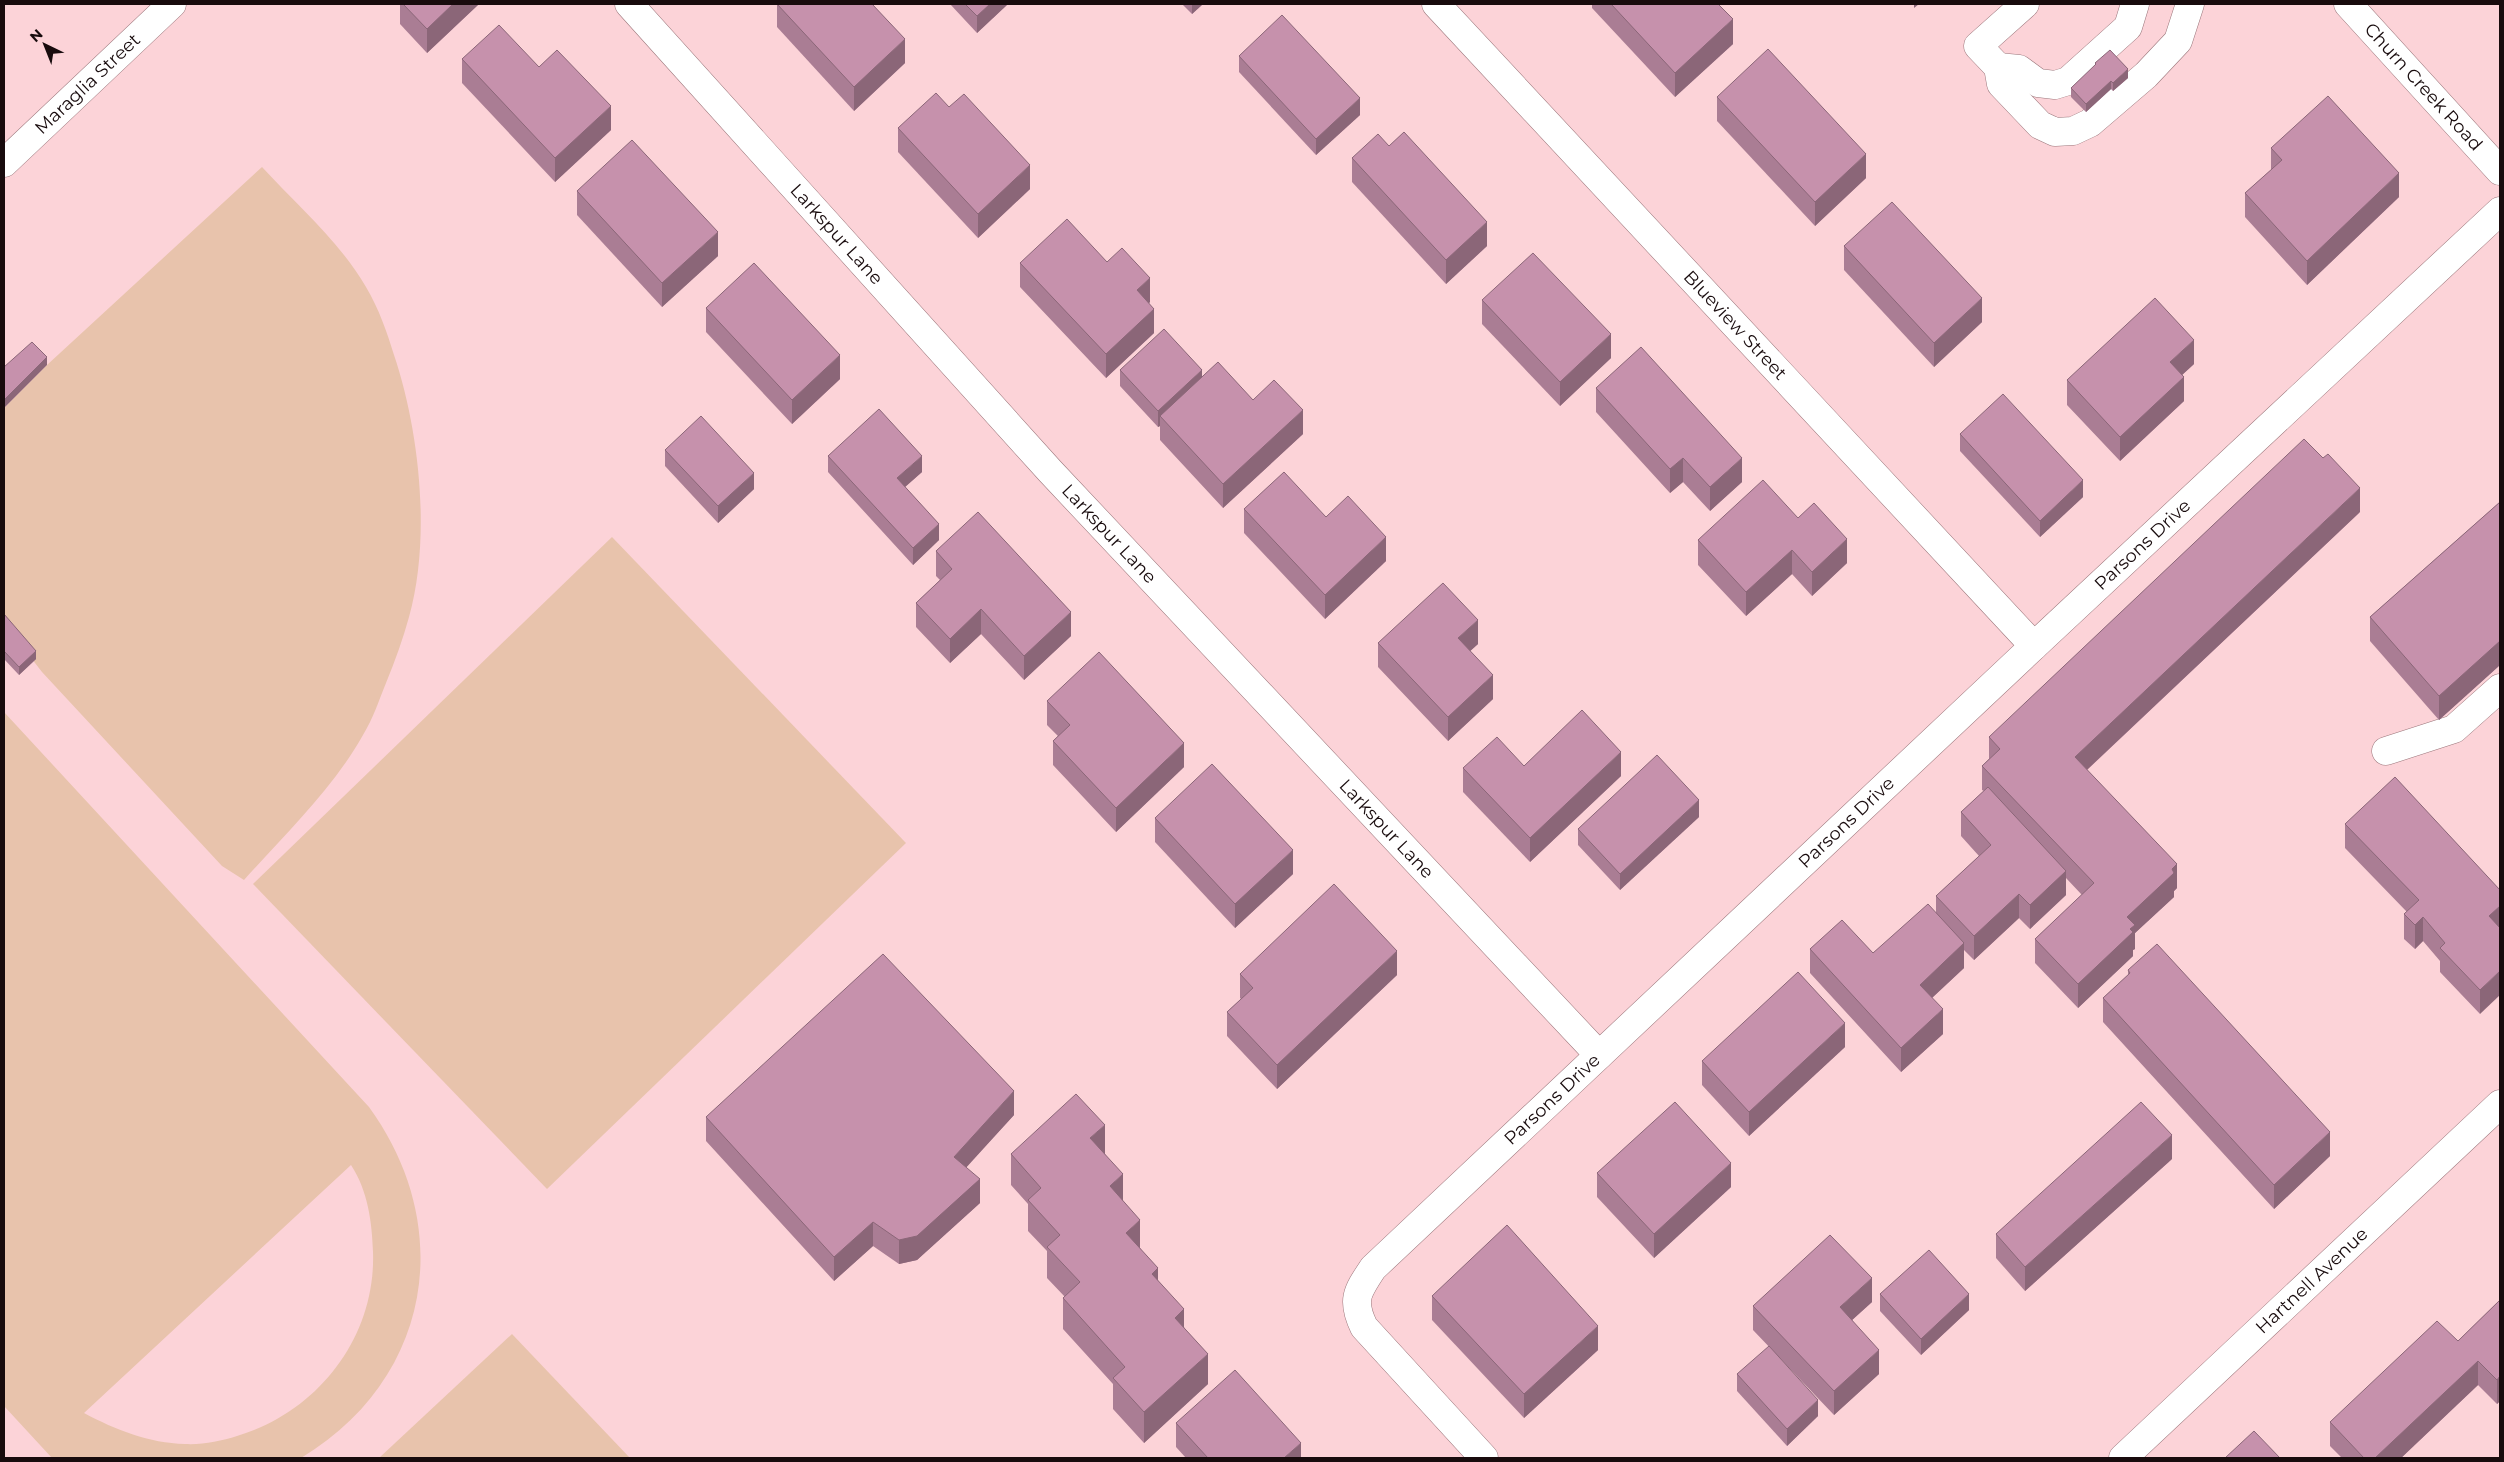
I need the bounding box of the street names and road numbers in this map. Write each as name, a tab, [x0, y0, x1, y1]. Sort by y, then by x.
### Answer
street label: Churn Creek Road	[2360, 18, 2487, 155]
street label: Maraglia Street	[30, 29, 145, 139]
street label: Larkspur Lane	[785, 179, 888, 289]
street label: Blueview Street	[1679, 266, 1792, 385]
street label: Larkspur Lane	[1057, 480, 1161, 588]
street label: Parsons Drive	[2090, 494, 2195, 595]
street label: Parsons Drive	[1794, 772, 1899, 873]
street label: Larkspur Lane	[1335, 775, 1438, 883]
street label: Parsons Drive	[1500, 1049, 1605, 1150]
street label: Hartnell Avenue	[2251, 1223, 2372, 1339]

